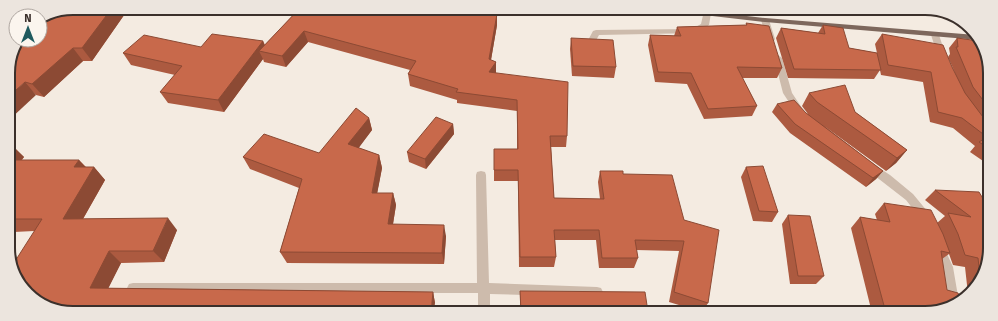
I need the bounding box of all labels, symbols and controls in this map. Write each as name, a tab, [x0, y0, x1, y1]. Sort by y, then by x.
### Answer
north arrow	[8, 8, 48, 48]
text: N	[24, 12, 32, 25]

